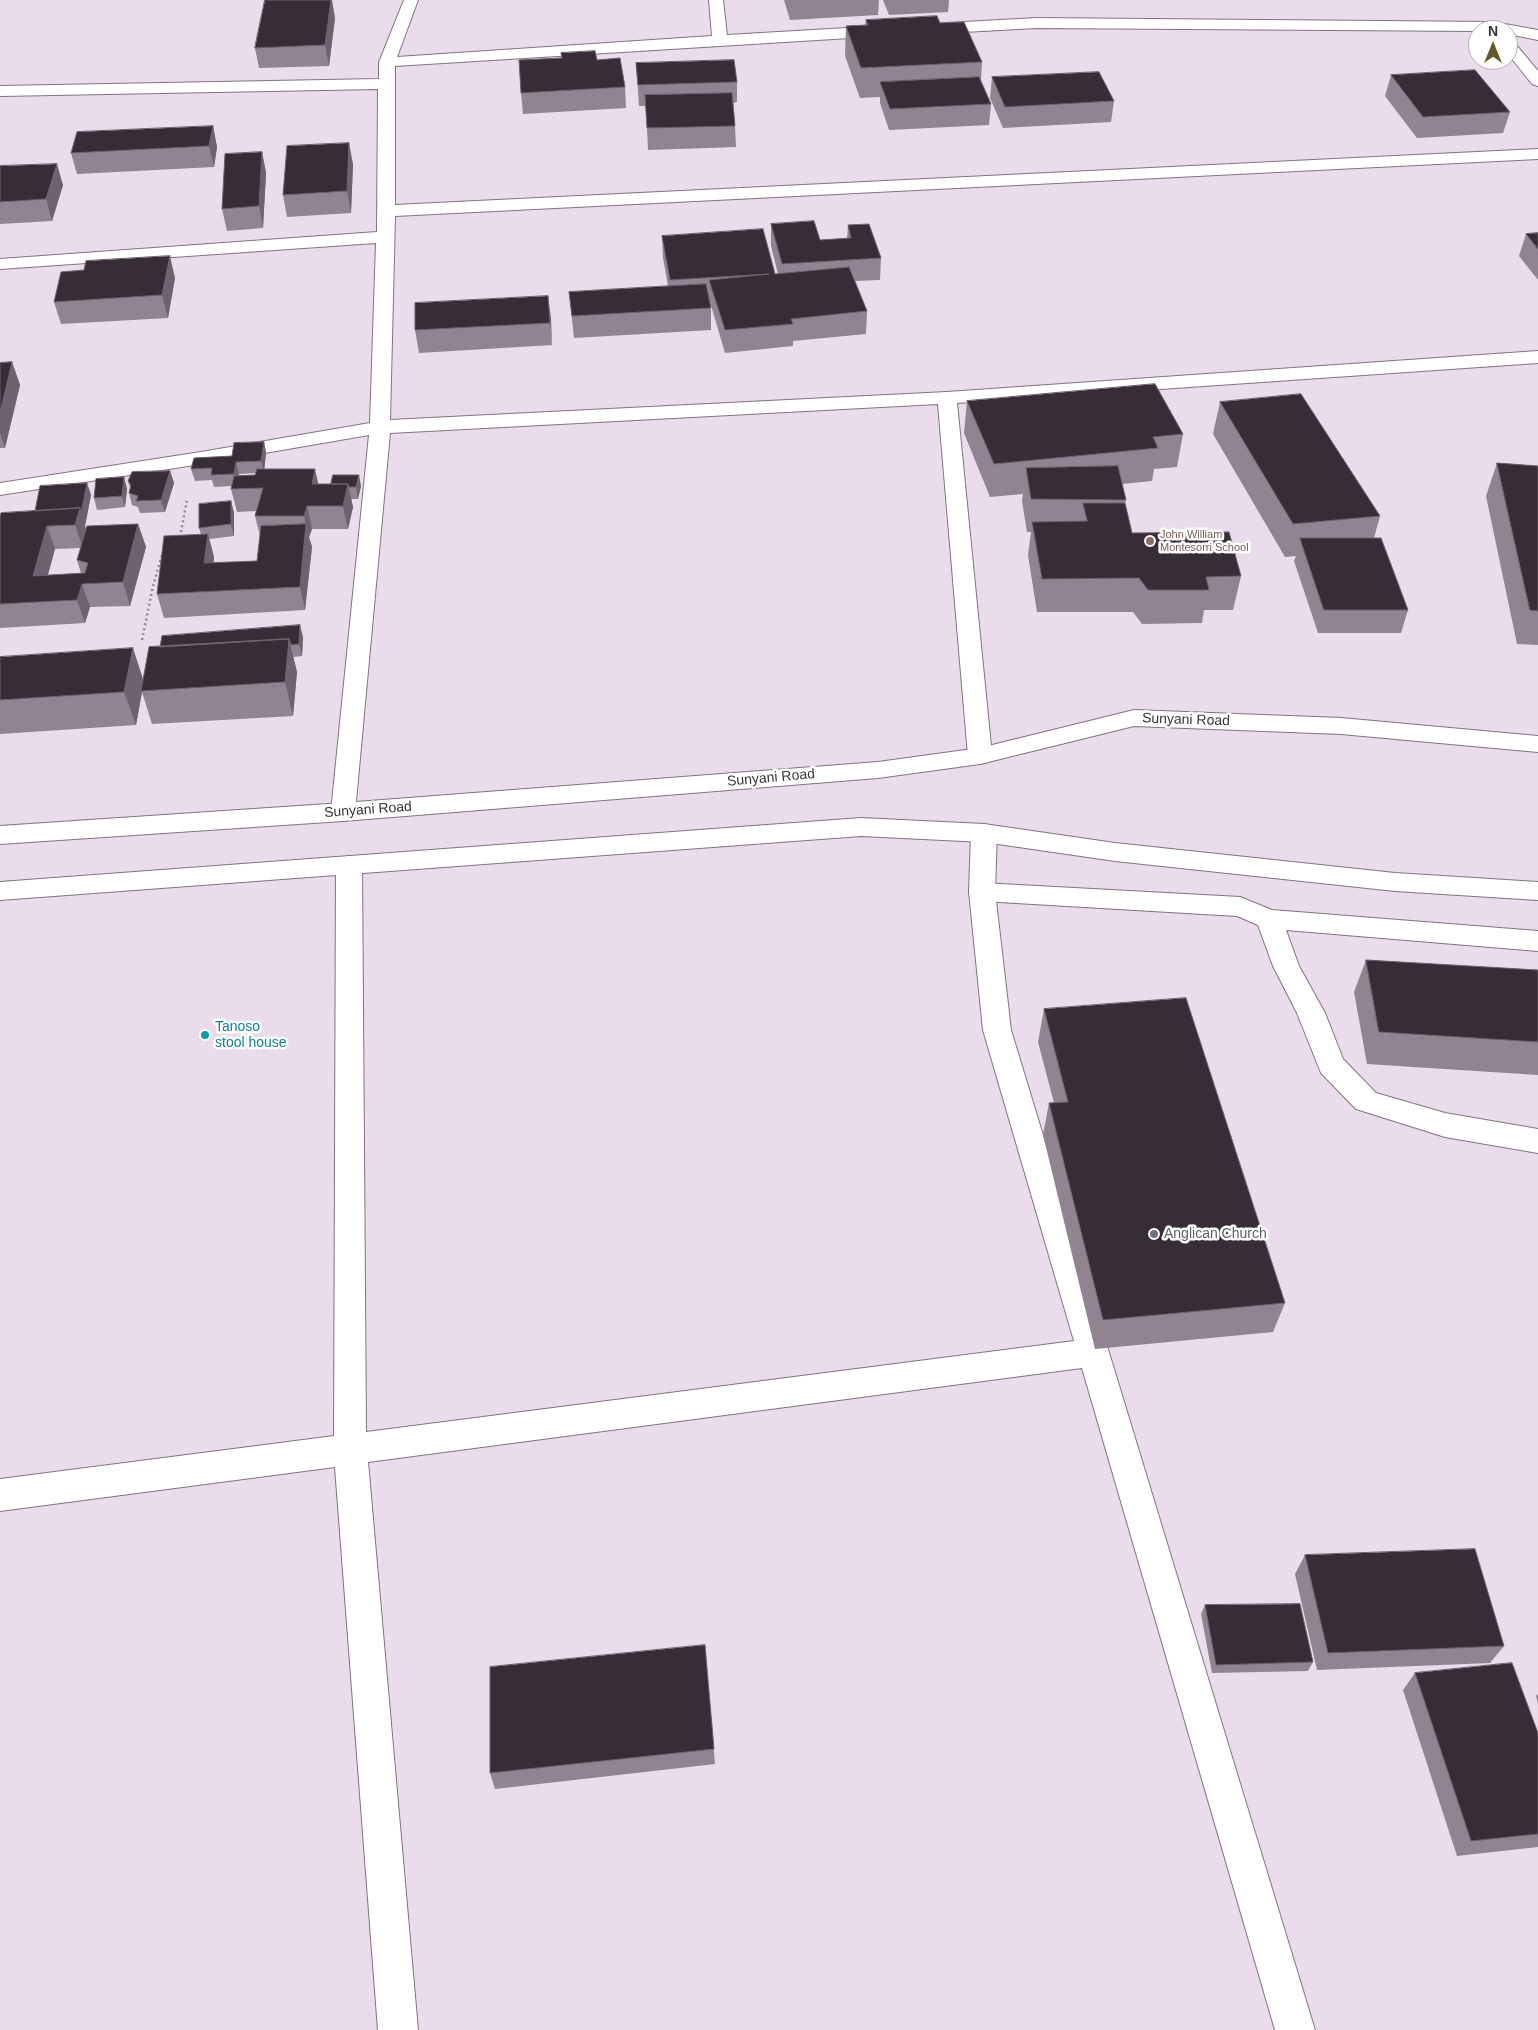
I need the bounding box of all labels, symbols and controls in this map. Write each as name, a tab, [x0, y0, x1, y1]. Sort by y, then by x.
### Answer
north arrow	[1468, 20, 1518, 70]
text: N	[1488, 23, 1498, 39]
place label: John William Montesorri School	[1160, 528, 1249, 554]
marker: John William Montesorri School	[1144, 535, 1156, 547]
street label: Sunyani Road	[1142, 710, 1230, 730]
street label: Sunyani Road	[726, 766, 816, 790]
street label: Sunyani Road	[324, 799, 412, 821]
place label: Tanoso stool house	[215, 1019, 287, 1052]
marker: Tanoso stool house	[199, 1029, 211, 1041]
place label: Anglican Church	[1164, 1226, 1267, 1242]
marker: Anglican Church	[1148, 1228, 1160, 1240]

